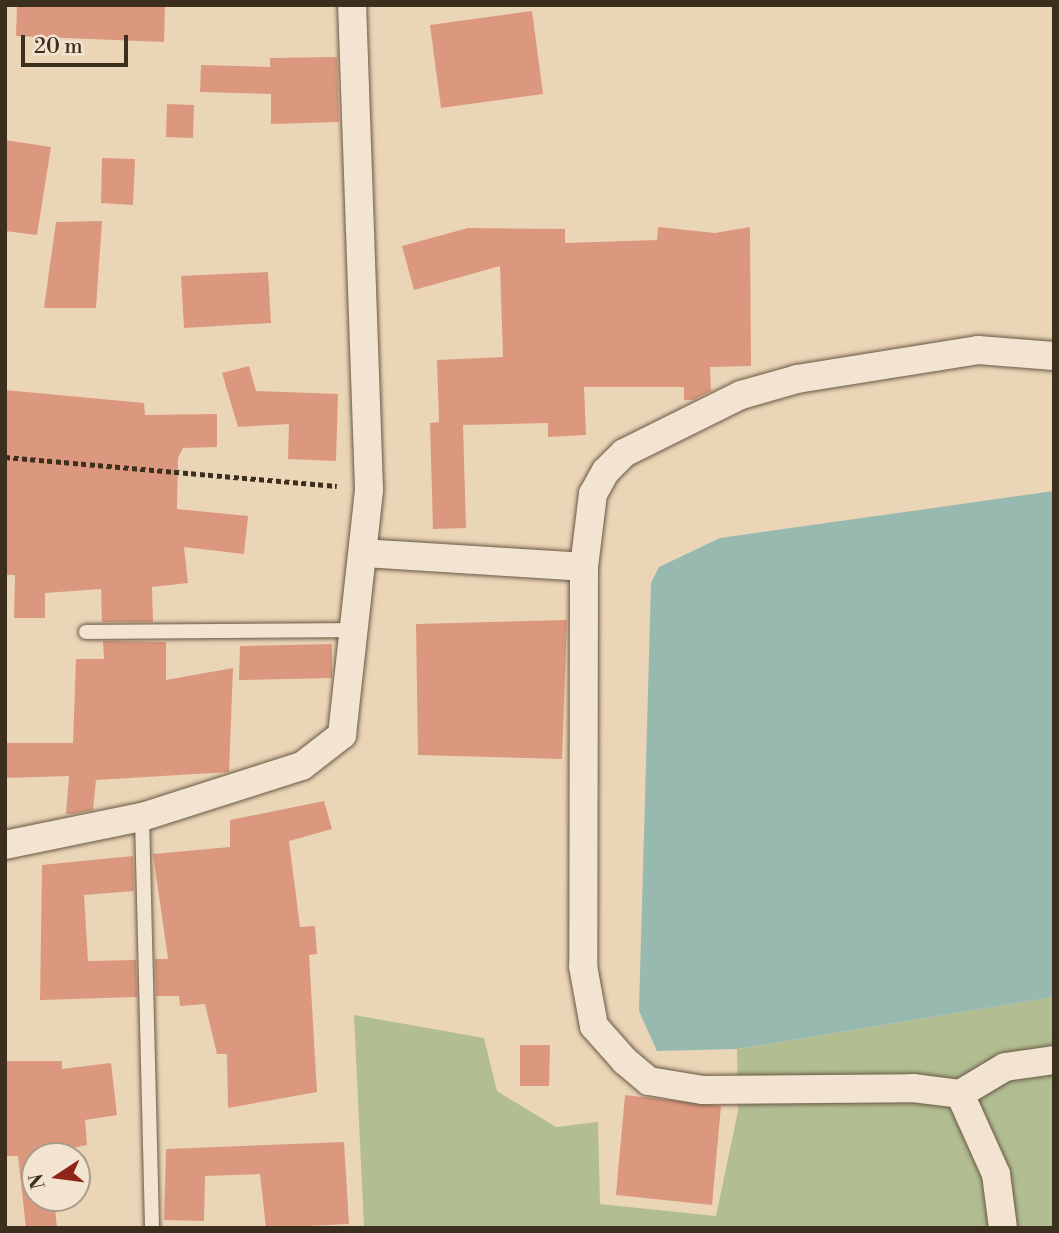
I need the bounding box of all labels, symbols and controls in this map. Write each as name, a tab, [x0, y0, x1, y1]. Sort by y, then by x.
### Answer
scale bar	[24, 21, 131, 65]
text: 20 m	[34, 34, 83, 60]
north arrow	[21, 1142, 91, 1212]
text: N	[24, 1171, 51, 1191]

